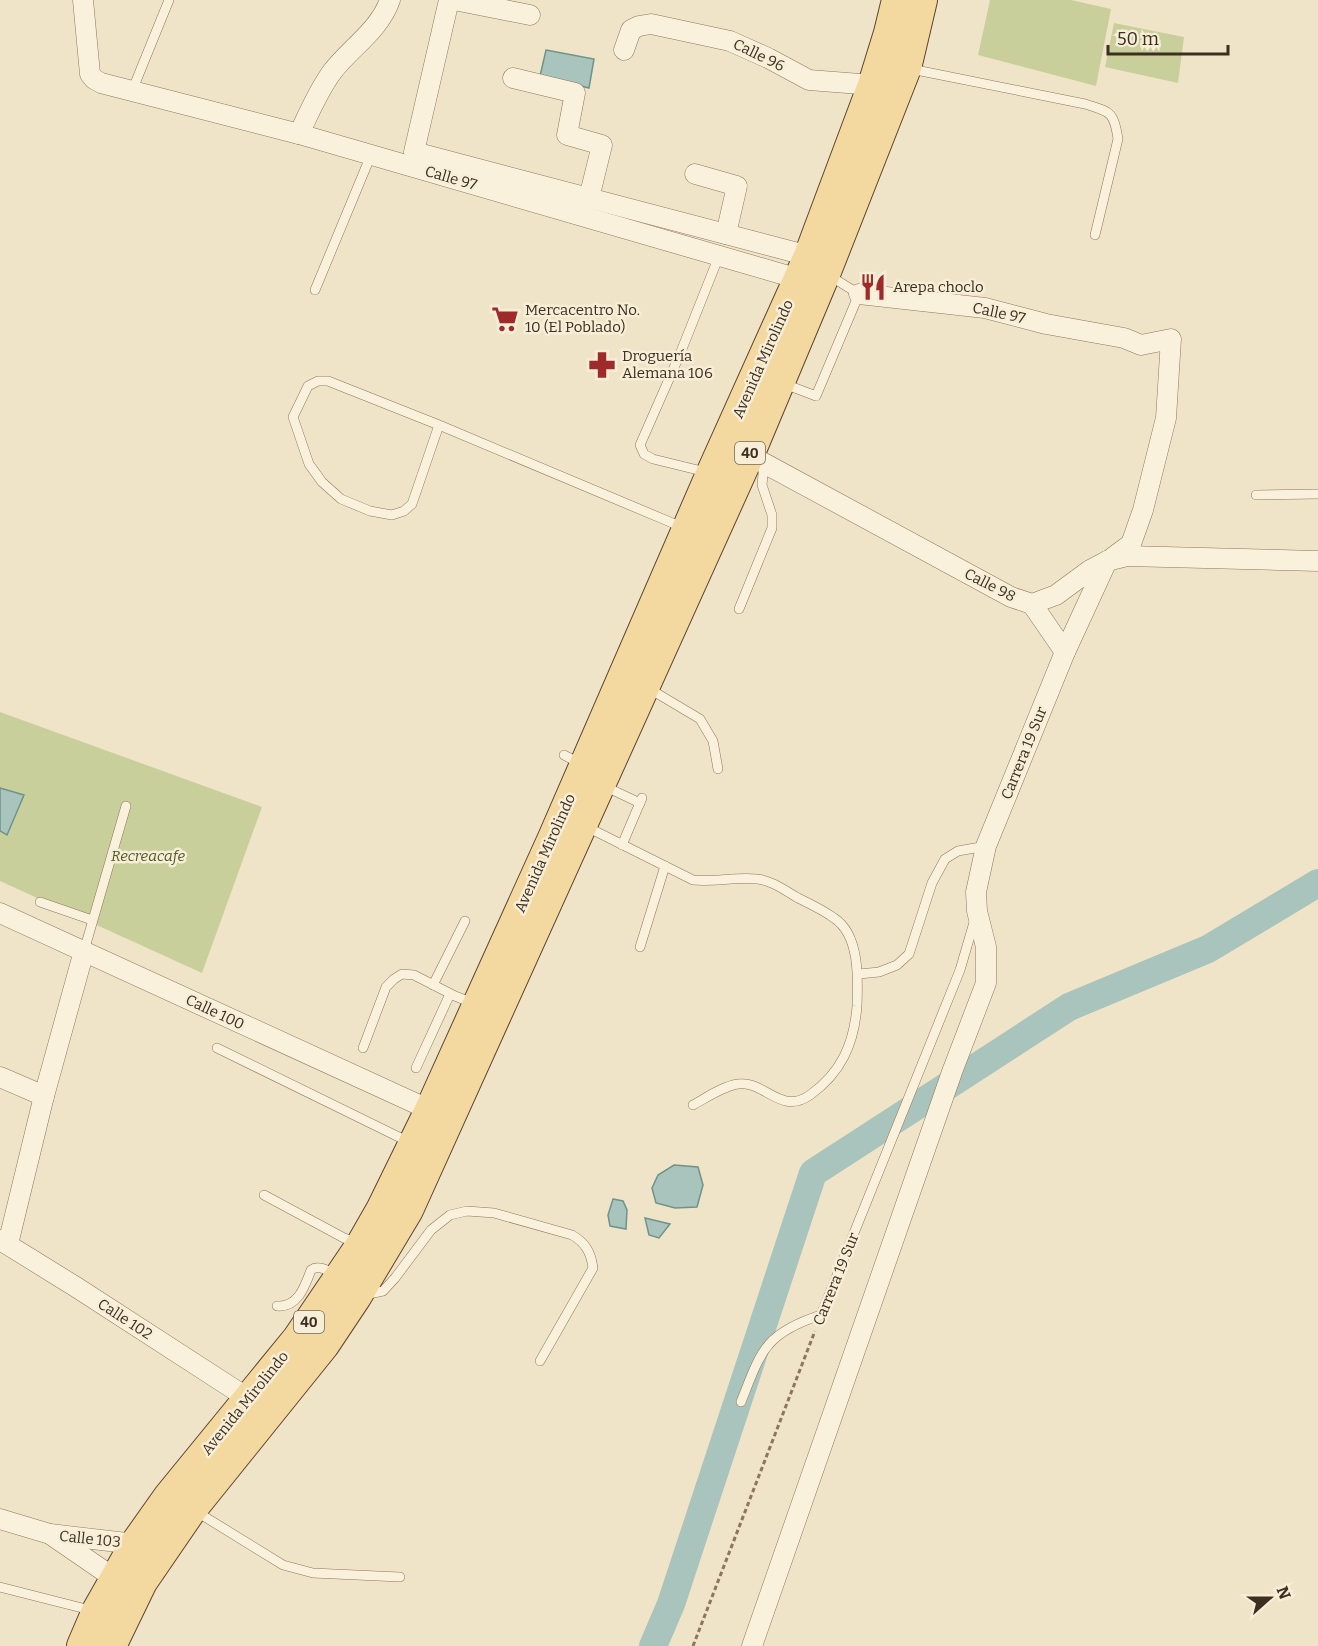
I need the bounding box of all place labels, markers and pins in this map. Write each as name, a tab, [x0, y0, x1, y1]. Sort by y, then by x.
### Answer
restaurant icon: Arepa choclo	[858, 272, 888, 302]
place label: Arepa choclo	[893, 278, 984, 296]
place label: Mercacentro No. 10 (El Poblado)	[525, 301, 640, 336]
supermarket icon: Mercacentro No. 10 (El Poblado)	[490, 304, 520, 334]
place label: Droguería Alemana 106	[622, 347, 713, 382]
pharmacy icon: Droguería Alemana 106	[587, 350, 617, 380]

